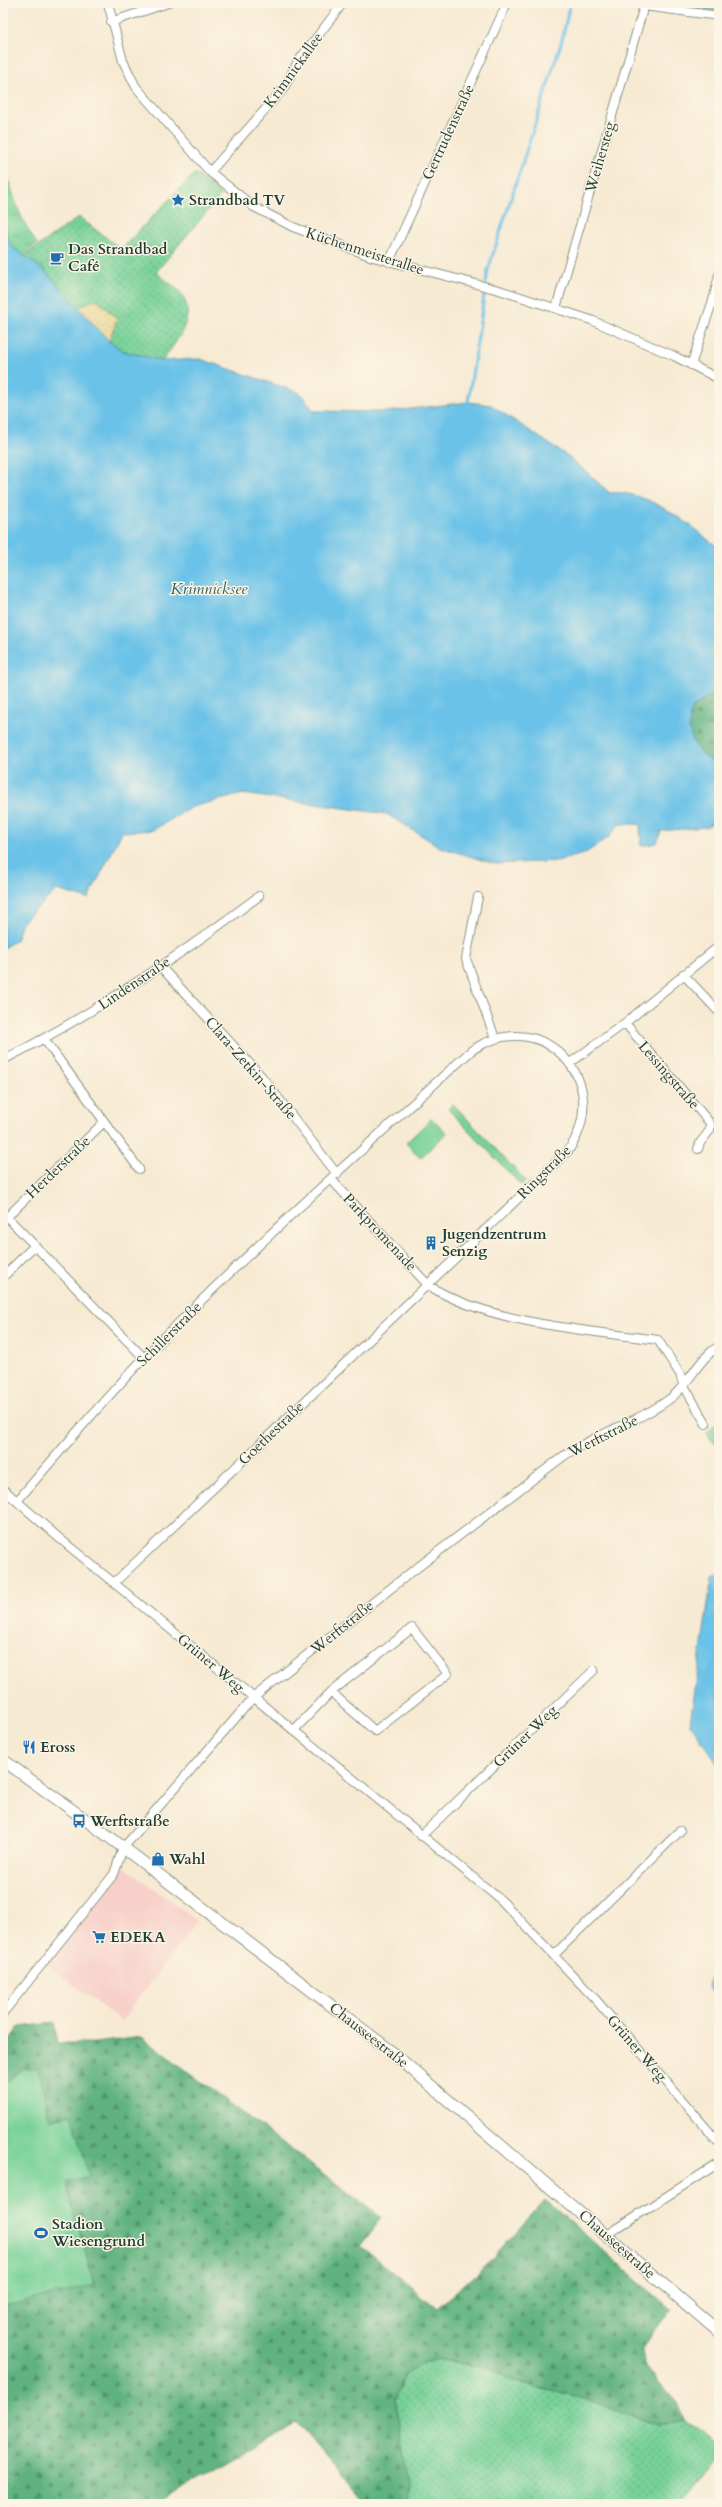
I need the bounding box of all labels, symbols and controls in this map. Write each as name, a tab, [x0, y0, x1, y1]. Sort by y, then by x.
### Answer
street label: Krimnickallee	[259, 28, 327, 112]
street label: Gertrudenstraße	[417, 81, 479, 183]
street label: Weihersteg	[580, 119, 620, 196]
place label: Strandbad TV	[189, 190, 286, 210]
place icon: Strandbad TV	[170, 192, 186, 208]
street label: Küchenmeisterallee	[303, 222, 427, 280]
place label: Das Strandbad Café	[68, 239, 168, 276]
cafe icon: Das Strandbad Café	[49, 250, 65, 266]
water label: Krimnicksee	[171, 578, 248, 600]
street label: Lindenstraße	[94, 952, 174, 1014]
street label: Clara-Zetkin-Straße	[201, 1012, 301, 1124]
street label: Lessingstraße	[634, 1037, 704, 1114]
street label: Herderstraße	[21, 1131, 95, 1203]
street label: Ringstraße	[513, 1140, 576, 1203]
street label: Parkpromenade	[339, 1189, 421, 1275]
place label: Jugendzentrum Senzig	[440, 1224, 547, 1261]
building icon: Jugendzentrum Senzig	[423, 1235, 439, 1251]
street label: Schillerstraße	[132, 1297, 206, 1371]
street label: Goethestraße	[234, 1396, 308, 1469]
street label: Werftstraße	[564, 1410, 641, 1463]
street label: Werftstraße	[306, 1595, 378, 1659]
street label: Grüner Weg	[173, 1629, 249, 1697]
street label: Grüner Weg	[488, 1700, 562, 1772]
place label: Eross	[40, 1737, 75, 1757]
restaurant icon: Eross	[21, 1739, 37, 1755]
place label: Werftstraße	[89, 1811, 170, 1831]
bus stop icon: Werftstraße	[71, 1813, 87, 1829]
place label: Wahl	[168, 1849, 206, 1869]
shop icon: Wahl	[150, 1851, 166, 1867]
place label: EDEKA	[110, 1927, 166, 1947]
supermarket icon: EDEKA	[91, 1929, 107, 1945]
street label: Chausseestraße	[325, 1998, 413, 2072]
street label: Grüner Weg	[602, 2010, 672, 2086]
street label: Chausseestraße	[574, 2205, 660, 2283]
place label: Stadion Wiesengrund	[51, 2214, 145, 2251]
sports icon: Stadion Wiesengrund	[33, 2225, 49, 2241]

